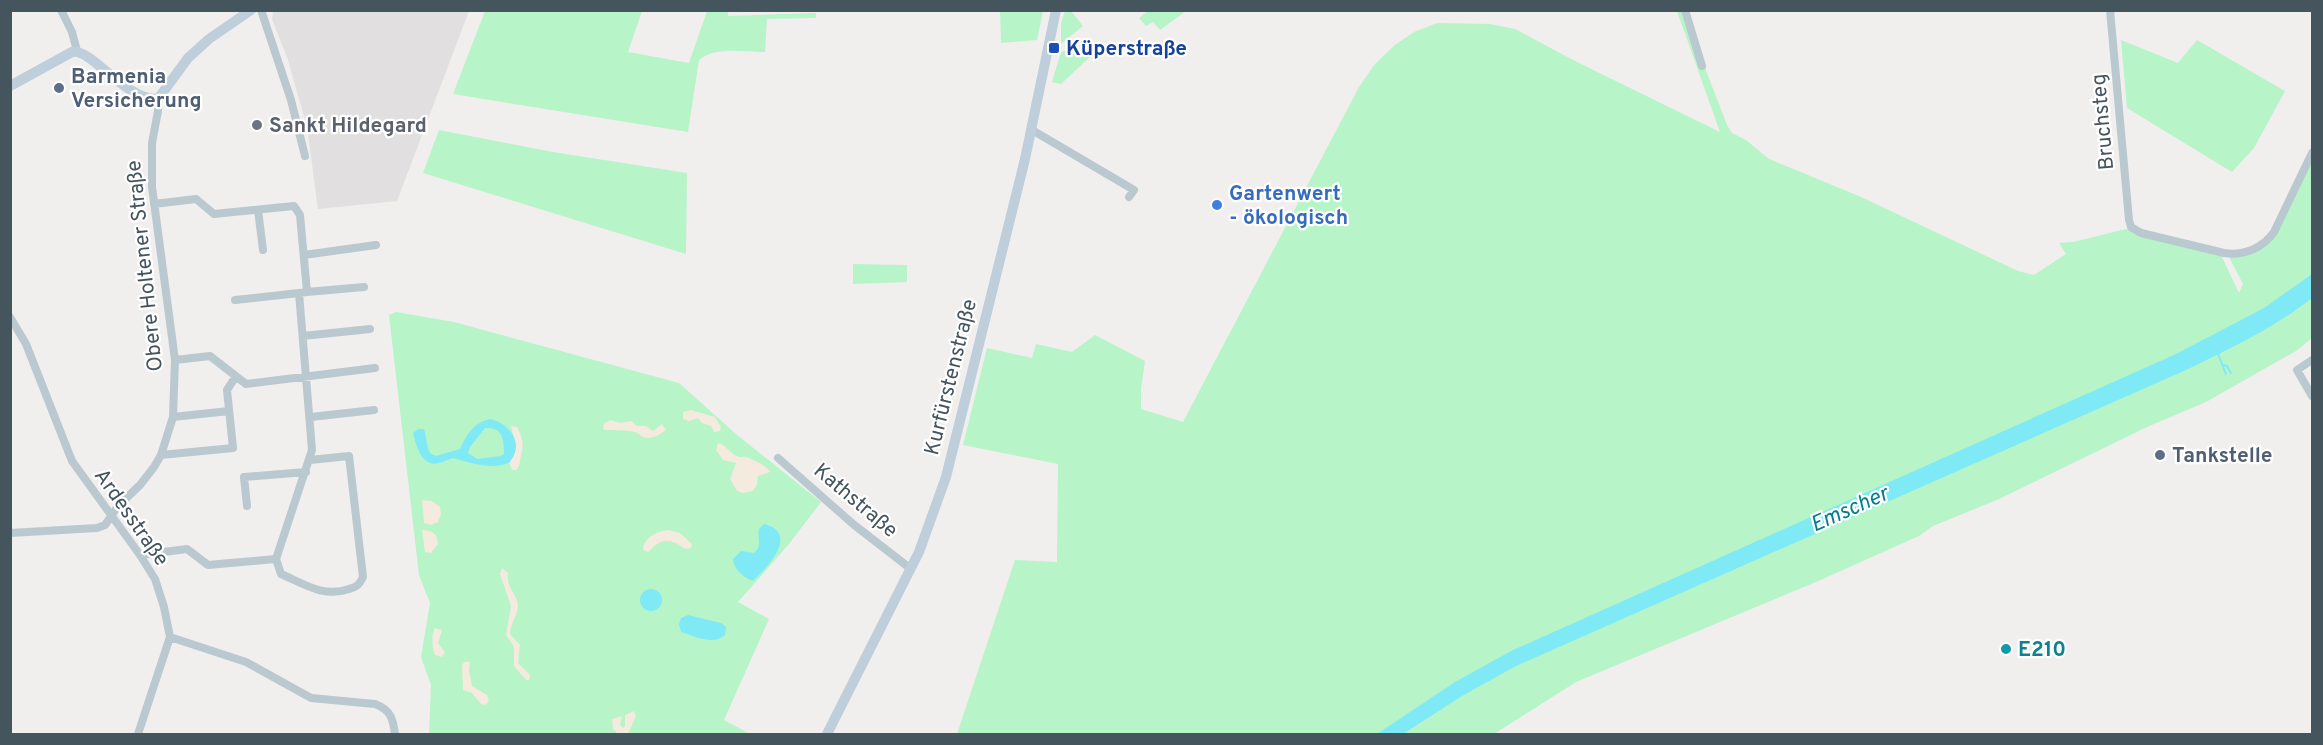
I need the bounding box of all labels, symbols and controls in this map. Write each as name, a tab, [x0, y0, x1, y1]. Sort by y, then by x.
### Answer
place label: Küperstraße	[1066, 36, 1187, 63]
marker: Küperstraße	[1047, 41, 1061, 55]
place label: Barmenia Versicherung	[71, 64, 202, 115]
street label: Bruchsteg	[2086, 73, 2121, 171]
marker: Barmenia Versicherung	[52, 81, 66, 95]
place label: Sankt Hildegard	[269, 113, 427, 140]
marker: Sankt Hildegard	[250, 118, 264, 132]
street label: Obere Holtener Straße	[121, 159, 170, 373]
place label: Gartenwert - ökologisch	[1229, 181, 1348, 232]
marker: Gartenwert - ökologisch	[1210, 198, 1224, 212]
street label: Kurfürstenstraße	[919, 296, 984, 458]
place label: Tankstelle	[2172, 443, 2273, 470]
marker: Tankstelle	[2153, 448, 2167, 462]
street label: Kathstraße	[807, 458, 903, 544]
street label: Ardesstraße	[87, 464, 174, 572]
water label: Emscher	[1807, 481, 1895, 539]
place label: E210	[2018, 637, 2066, 664]
marker: E210	[1999, 642, 2013, 656]

